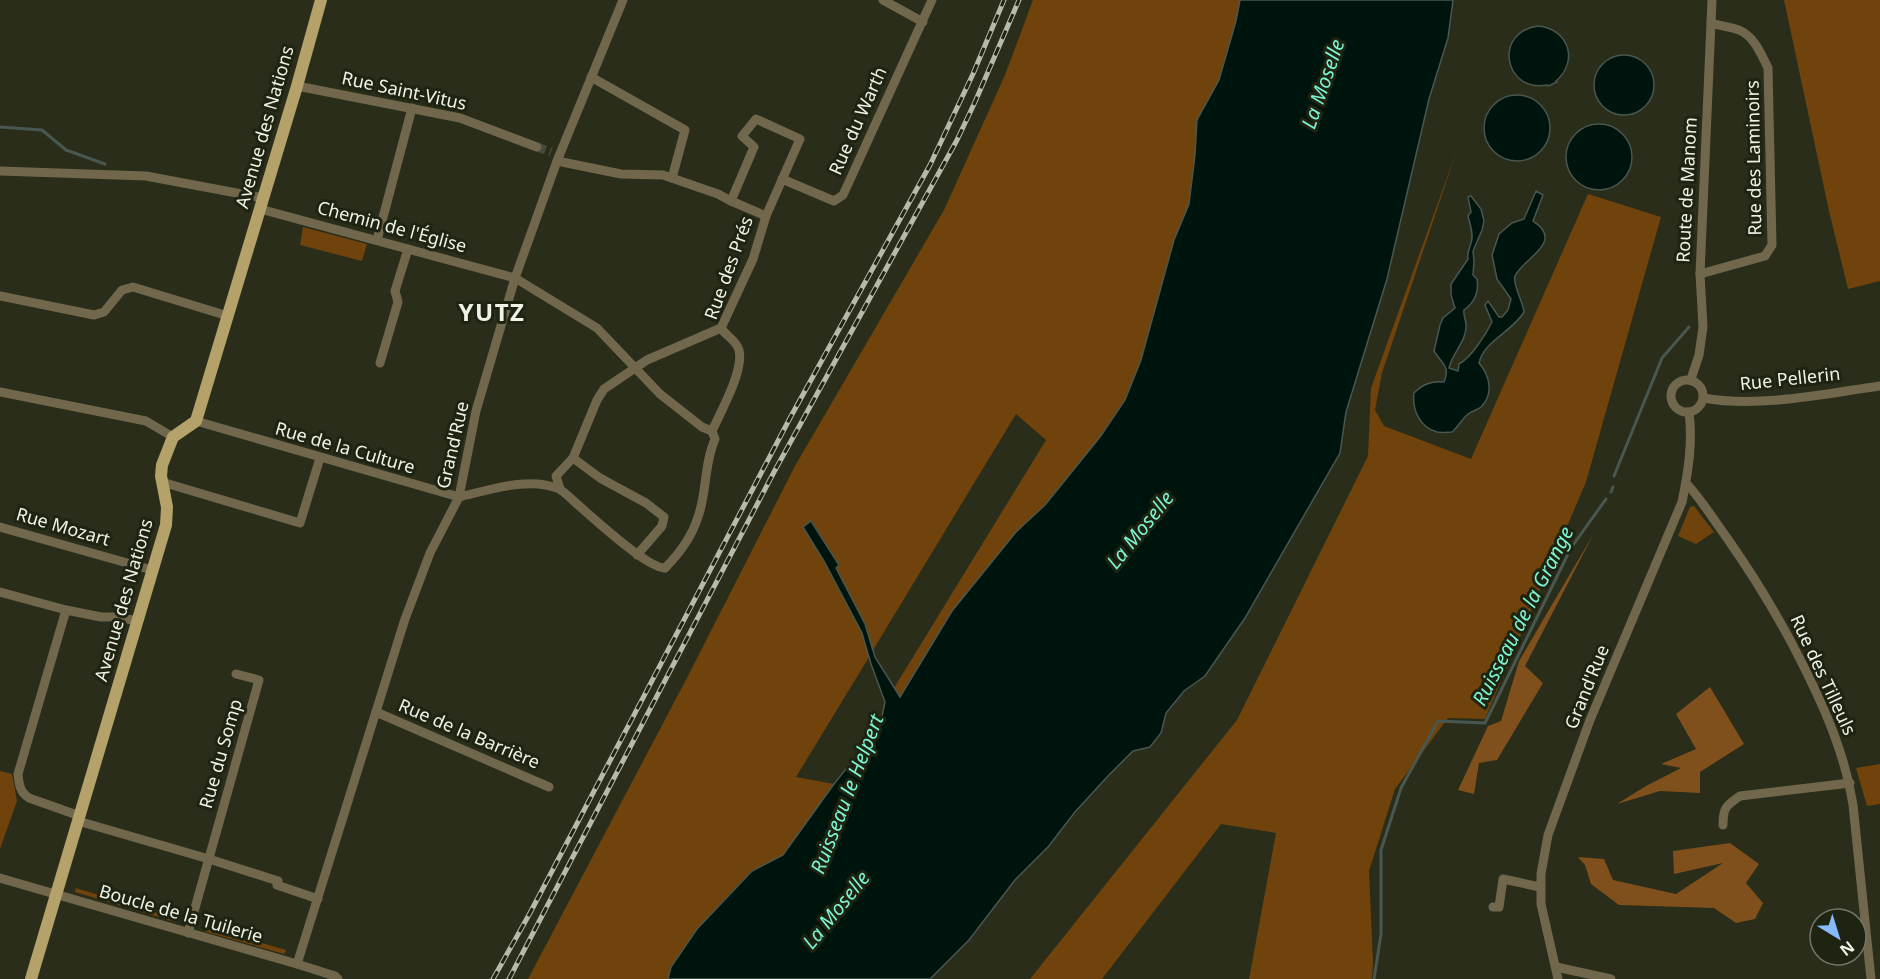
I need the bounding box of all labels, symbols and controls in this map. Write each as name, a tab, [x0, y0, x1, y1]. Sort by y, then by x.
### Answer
water label: La Moselle	[1295, 35, 1350, 132]
street label: Avenue des Nations	[229, 43, 299, 211]
street label: Rue du Warth	[823, 63, 892, 178]
street label: Rue Saint-Vitus	[340, 65, 469, 115]
street label: Rue des Laminoirs	[1740, 80, 1766, 236]
street label: Route de Manom	[1670, 117, 1702, 263]
street label: Chemin de l'Église	[315, 195, 470, 258]
street label: Rue des Prés	[698, 213, 758, 323]
district label: YUTZ	[459, 295, 525, 328]
street label: Rue Pellerin	[1738, 361, 1841, 395]
street label: Grand'Rue	[430, 399, 474, 491]
street label: Rue de la Culture	[273, 416, 418, 478]
water label: La Moselle	[1100, 485, 1179, 574]
street label: Rue Mozart	[13, 501, 114, 551]
street label: Avenue des Nations	[88, 516, 158, 684]
water label: Ruisseau de la Grange	[1466, 522, 1579, 710]
street label: Rue des Tilleuls	[1786, 611, 1862, 739]
street label: Grand'Rue	[1558, 641, 1614, 732]
street label: Rue de la Barrière	[395, 692, 544, 774]
street label: Rue du Somp	[193, 696, 247, 811]
water label: Ruisseau le Helpert	[804, 709, 890, 877]
water label: La Moselle	[796, 865, 875, 954]
street label: Boucle de la Tuilerie	[97, 878, 266, 948]
north arrow	[1808, 907, 1868, 967]
text: N	[1835, 936, 1859, 961]

